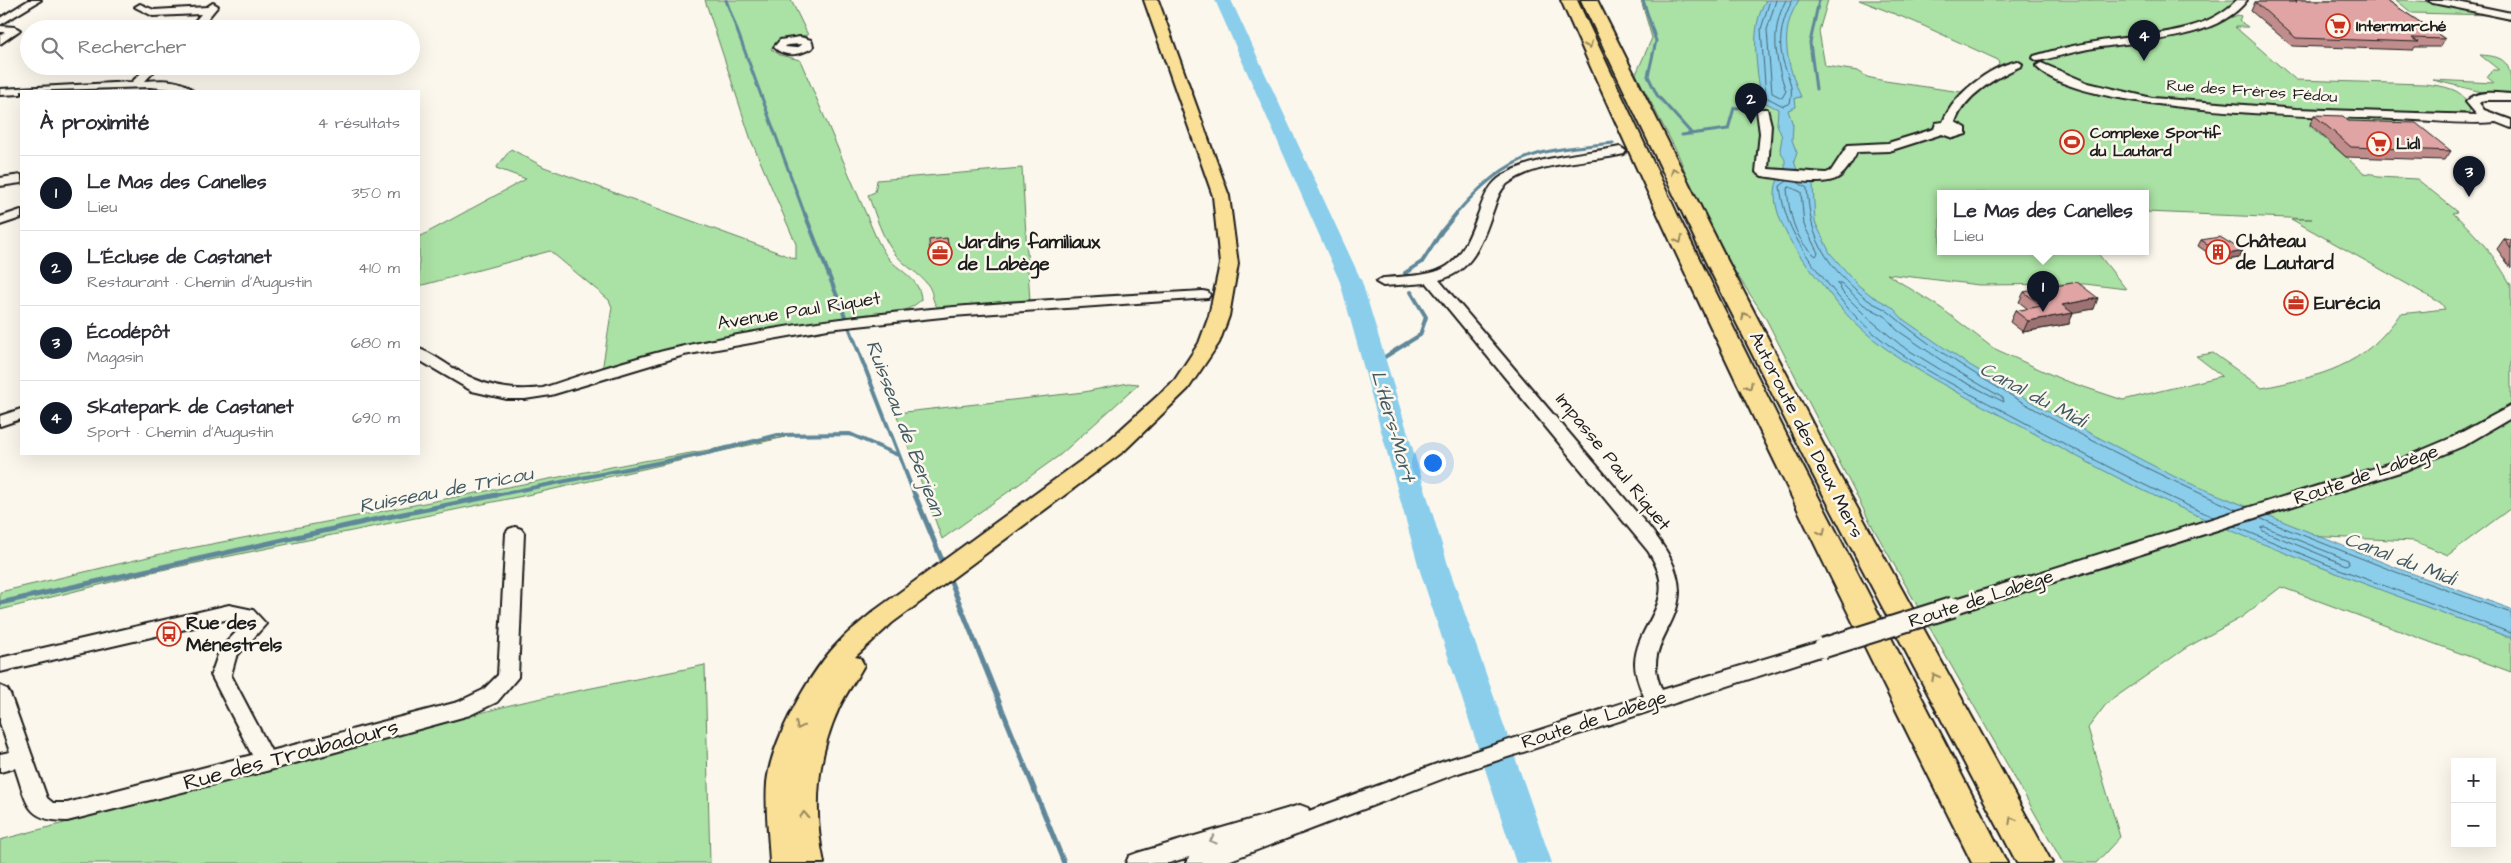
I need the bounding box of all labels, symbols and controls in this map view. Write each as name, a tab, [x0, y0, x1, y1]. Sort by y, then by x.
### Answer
supermarket icon: Intermarché	[2325, 13, 2351, 39]
place label: Intermarché	[2356, 15, 2447, 37]
search box	[20, 20, 420, 75]
pin: 4	[2128, 20, 2160, 61]
icon: search	[38, 34, 66, 62]
text: Rechercher	[78, 34, 186, 61]
one-way arrow	[1583, 40, 1593, 49]
street label: Rue des Frères Fédou	[2166, 74, 2338, 108]
pin: 2	[1735, 83, 1767, 124]
text: À proximité	[40, 108, 149, 137]
text: 4 résultats	[317, 112, 400, 134]
place label: Complexe Sportif du Lautard	[2089, 122, 2221, 162]
sports icon: Complexe Sportif du Lautard	[2059, 129, 2085, 155]
supermarket icon: Lidl	[2366, 131, 2392, 157]
place label: Lidl	[2396, 133, 2421, 155]
pin: 3	[2453, 156, 2485, 197]
one-way arrow	[1669, 167, 1680, 176]
text: Le Mas des Canelles	[87, 169, 266, 196]
text: 1	[55, 182, 57, 204]
text: 350 m	[352, 182, 400, 204]
popup	[1937, 190, 2149, 255]
text: Lieu	[87, 196, 117, 218]
text: Le Mas des Canelles	[1953, 198, 2133, 225]
text: Lieu	[1953, 225, 1984, 247]
place label: Château de Lautard	[2235, 228, 2334, 277]
place label: Jardins familiaux de Labège	[957, 229, 1101, 279]
one-way arrow	[1673, 235, 1683, 244]
building icon: Château de Lautard	[2205, 239, 2231, 265]
office icon: Jardins familiaux de Labège	[927, 240, 953, 266]
text: L'Écluse de Castanet	[87, 244, 272, 271]
text: 2	[51, 257, 61, 279]
text: 410 m	[358, 257, 400, 279]
text: Restaurant · Chemin d'Augustin	[87, 271, 312, 293]
pin: 1	[2027, 271, 2059, 312]
street label: Avenue Paul Riquet	[715, 285, 883, 337]
office icon: Eurécia	[2283, 290, 2309, 316]
place label: Eurécia	[2314, 290, 2381, 317]
one-way arrow	[1741, 313, 1751, 322]
text: Écodépôt	[87, 319, 170, 346]
street label: Autoroute des Deux Mers	[1742, 327, 1870, 543]
text: 3	[52, 332, 60, 354]
text: 680 m	[351, 332, 400, 354]
water label: Ruisseau de Berjean	[859, 336, 952, 522]
text: Magasin	[87, 346, 143, 368]
water label: Canal du Midi	[1975, 355, 2094, 436]
water label: L'Hers-Mort	[1364, 367, 1423, 487]
one-way arrow	[1743, 381, 1753, 390]
street label: Impasse Paul Riquet	[1549, 387, 1677, 537]
text: Skatepark de Castanet	[87, 394, 294, 421]
text: 4	[51, 407, 61, 429]
text: 690 m	[352, 407, 400, 429]
text: Sport · Chemin d'Augustin	[87, 421, 273, 443]
street label: Route de Labège	[2290, 438, 2442, 513]
your location	[1420, 450, 1446, 476]
water label: Ruisseau de Tricou	[357, 459, 537, 521]
water label: Canal du Midi	[2340, 525, 2462, 594]
one-way arrow	[1816, 526, 1826, 535]
street label: Route de Labège	[1905, 563, 2057, 636]
place label: Rue des Ménestrels	[186, 610, 283, 659]
bus stop icon: Rue des Ménestrels	[156, 621, 182, 647]
one-way arrow	[1931, 673, 1941, 682]
street label: Route de Labège	[1518, 684, 1670, 757]
street label: Rue des Troubadours	[180, 711, 402, 799]
one-way arrow	[794, 721, 805, 730]
map controls	[2451, 758, 2496, 848]
button: +	[2451, 758, 2496, 803]
button: −	[2451, 803, 2496, 848]
one-way arrow	[799, 810, 809, 818]
one-way arrow	[2008, 816, 2018, 825]
one-way arrow	[1209, 835, 1217, 845]

